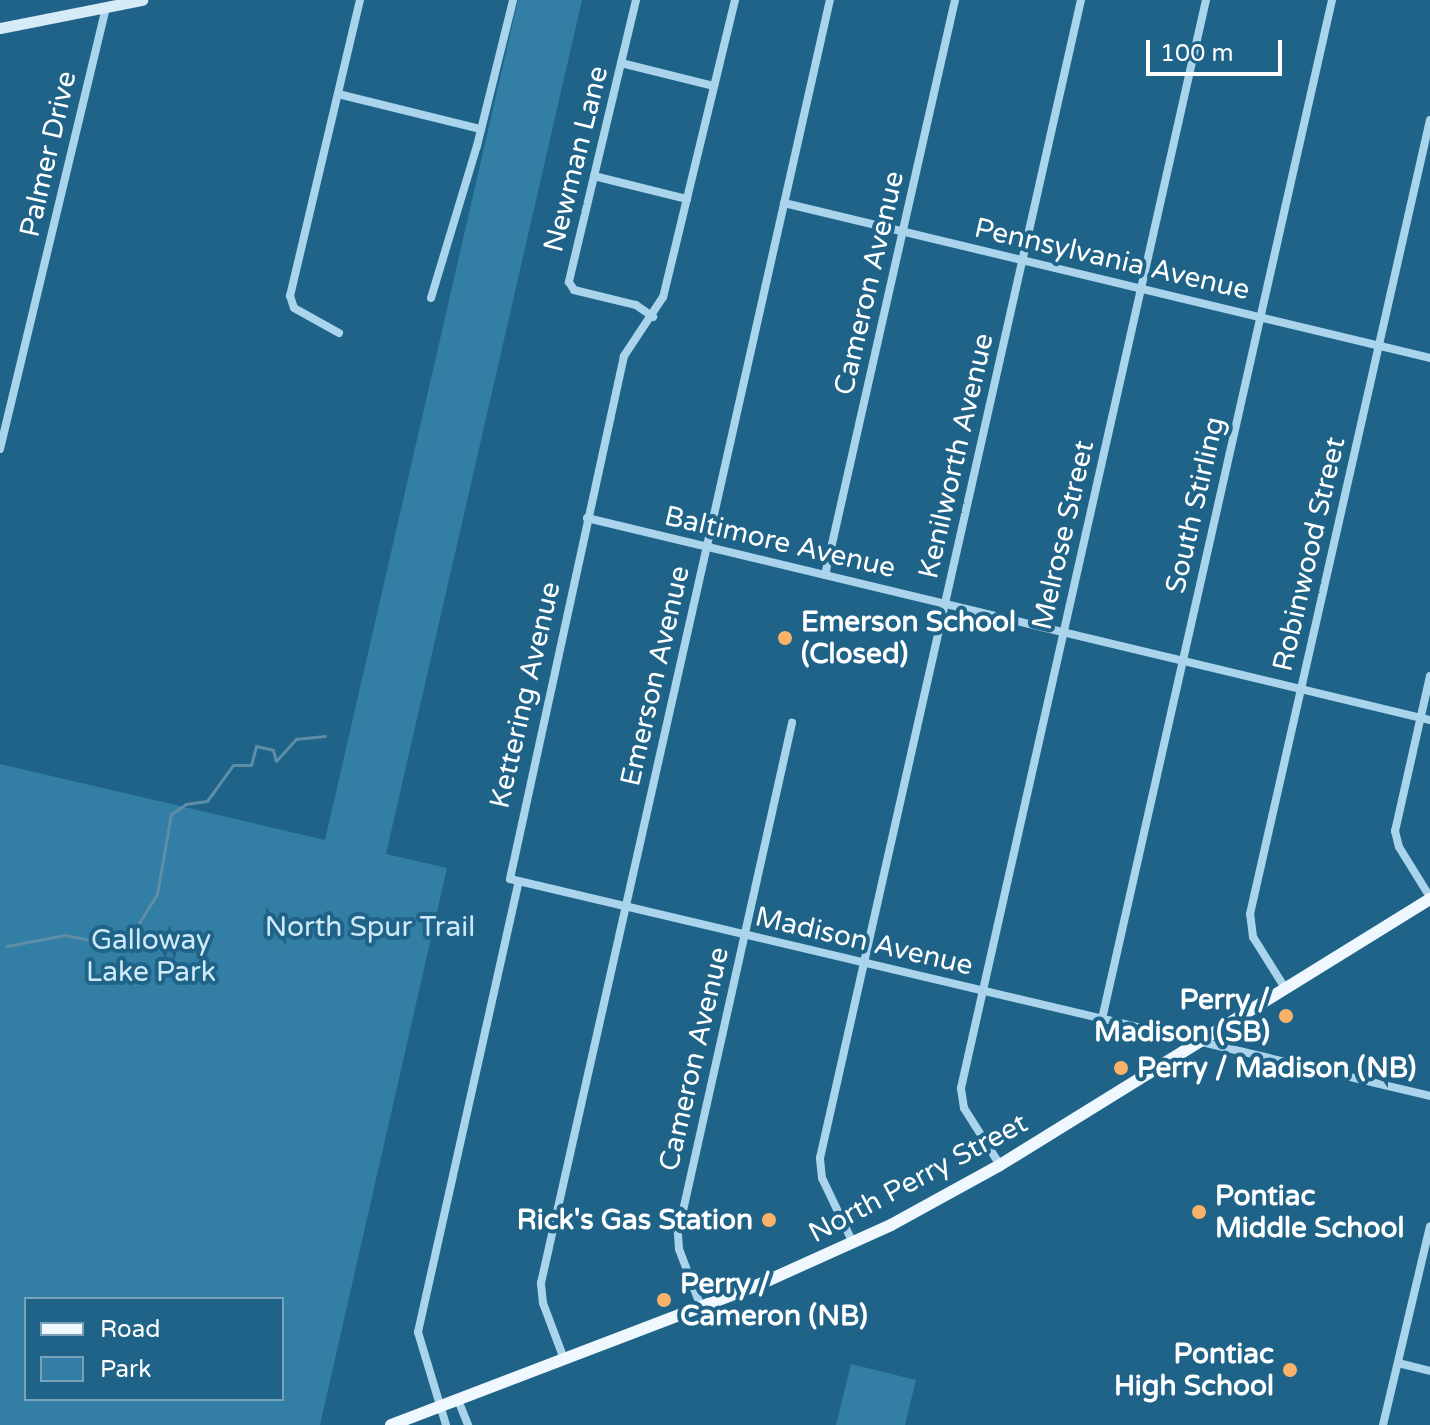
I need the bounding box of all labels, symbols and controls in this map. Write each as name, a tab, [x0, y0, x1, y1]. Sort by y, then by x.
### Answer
scale bar	[1150, 24, 1286, 74]
text: 100 m	[1160, 39, 1234, 68]
street label: Newman Lane	[537, 63, 615, 255]
street label: Palmer Drive	[13, 68, 83, 240]
street label: Cameron Avenue	[827, 168, 911, 398]
street label: Pennsylvania Avenue	[971, 211, 1253, 307]
street label: Kenilworth Avenue	[911, 330, 1001, 582]
street label: South Stirling	[1158, 414, 1232, 596]
street label: Robinwood Street	[1266, 434, 1352, 674]
street label: Melrose Street	[1025, 437, 1101, 633]
street label: Baltimore Avenue	[661, 499, 899, 585]
street label: Emerson Avenue	[613, 563, 697, 789]
street label: Kettering Avenue	[483, 578, 567, 812]
place label: Emerson School (Closed)	[801, 605, 1016, 671]
marker: Emerson School (Closed)	[776, 629, 794, 647]
street label: Madison Avenue	[752, 900, 976, 982]
park label: North Spur Trail	[265, 910, 475, 944]
park label: Galloway Lake Park	[86, 923, 216, 989]
street label: Cameron Avenue	[652, 944, 736, 1174]
place label: Perry / Madison (SB)	[1094, 983, 1270, 1049]
marker: Perry / Madison (SB)	[1277, 1007, 1295, 1025]
place label: Perry / Madison (NB)	[1137, 1051, 1416, 1085]
marker: Perry / Madison (NB)	[1112, 1059, 1130, 1077]
street label: North Perry Street	[803, 1106, 1033, 1250]
place label: Pontiac Middle School	[1215, 1179, 1404, 1245]
place label: Rick's Gas Station	[517, 1203, 753, 1237]
marker: Pontiac Middle School	[1190, 1203, 1208, 1221]
marker: Rick's Gas Station	[760, 1211, 778, 1229]
place label: Perry / Cameron (NB)	[680, 1267, 868, 1333]
marker: Perry / Cameron (NB)	[655, 1291, 673, 1309]
legend	[24, 1297, 284, 1401]
text: Road	[100, 1315, 160, 1344]
place label: Pontiac High School	[1114, 1337, 1274, 1403]
text: Park	[100, 1355, 151, 1384]
marker: Pontiac High School	[1281, 1361, 1299, 1379]

